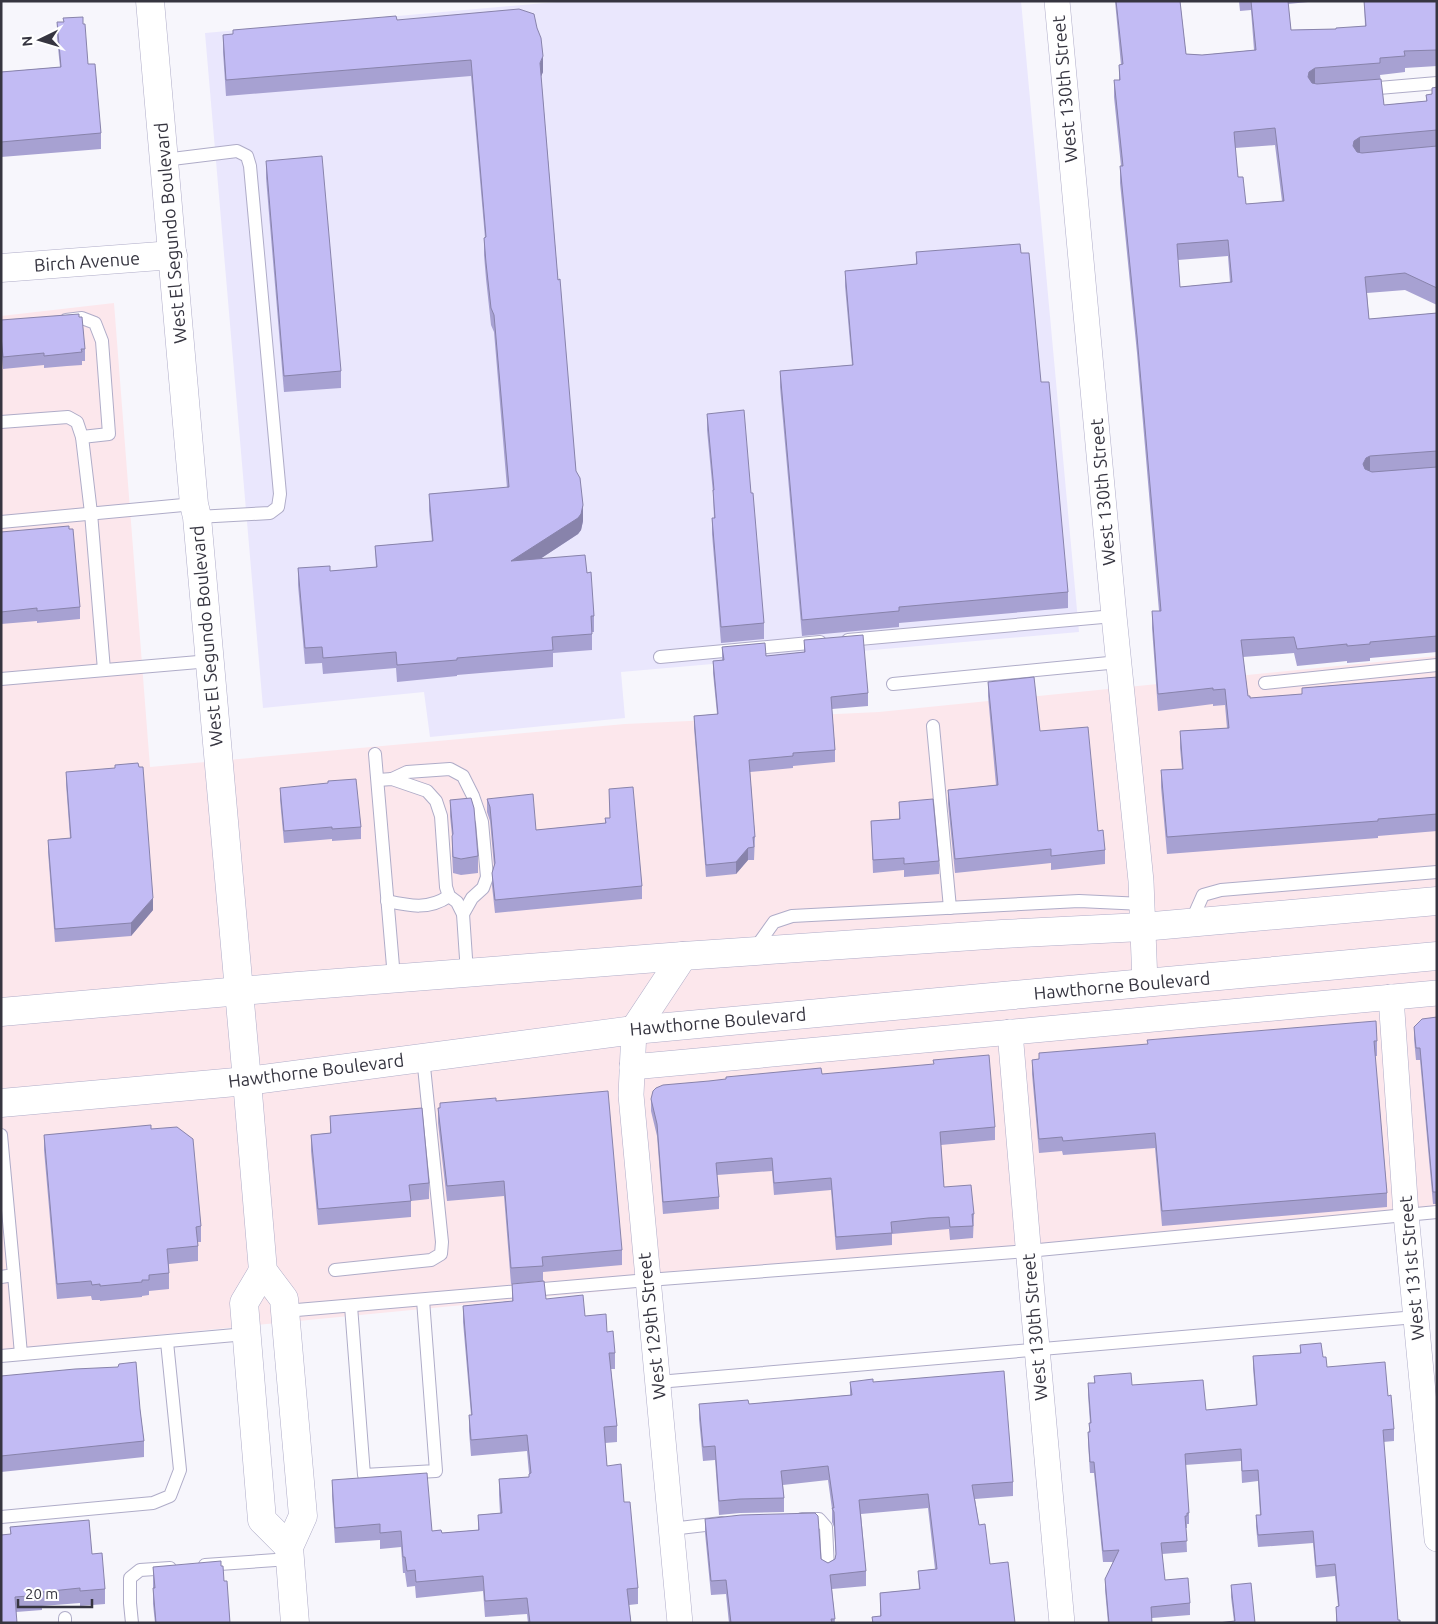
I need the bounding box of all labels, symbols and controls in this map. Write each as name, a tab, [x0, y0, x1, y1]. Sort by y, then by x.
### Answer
north arrow	[15, 15, 65, 65]
street label: West 130th Street	[1048, 15, 1080, 163]
text: N	[19, 35, 35, 47]
street label: West El Segundo Boulevard	[150, 122, 190, 345]
street label: Birch Avenue	[33, 247, 141, 275]
street label: West 130th Street	[1086, 418, 1118, 566]
street label: West El Segundo Boulevard	[186, 525, 226, 748]
street label: Hawthorne Boulevard	[1033, 967, 1211, 1003]
street label: Hawthorne Boulevard	[629, 1003, 807, 1039]
street label: Hawthorne Boulevard	[227, 1049, 405, 1091]
street label: West 131st Street	[1395, 1195, 1427, 1341]
street label: West 129th Street	[633, 1252, 669, 1401]
street label: West 130th Street	[1018, 1253, 1050, 1401]
scale bar	[18, 1576, 91, 1608]
text: 20 m	[25, 1585, 58, 1602]

